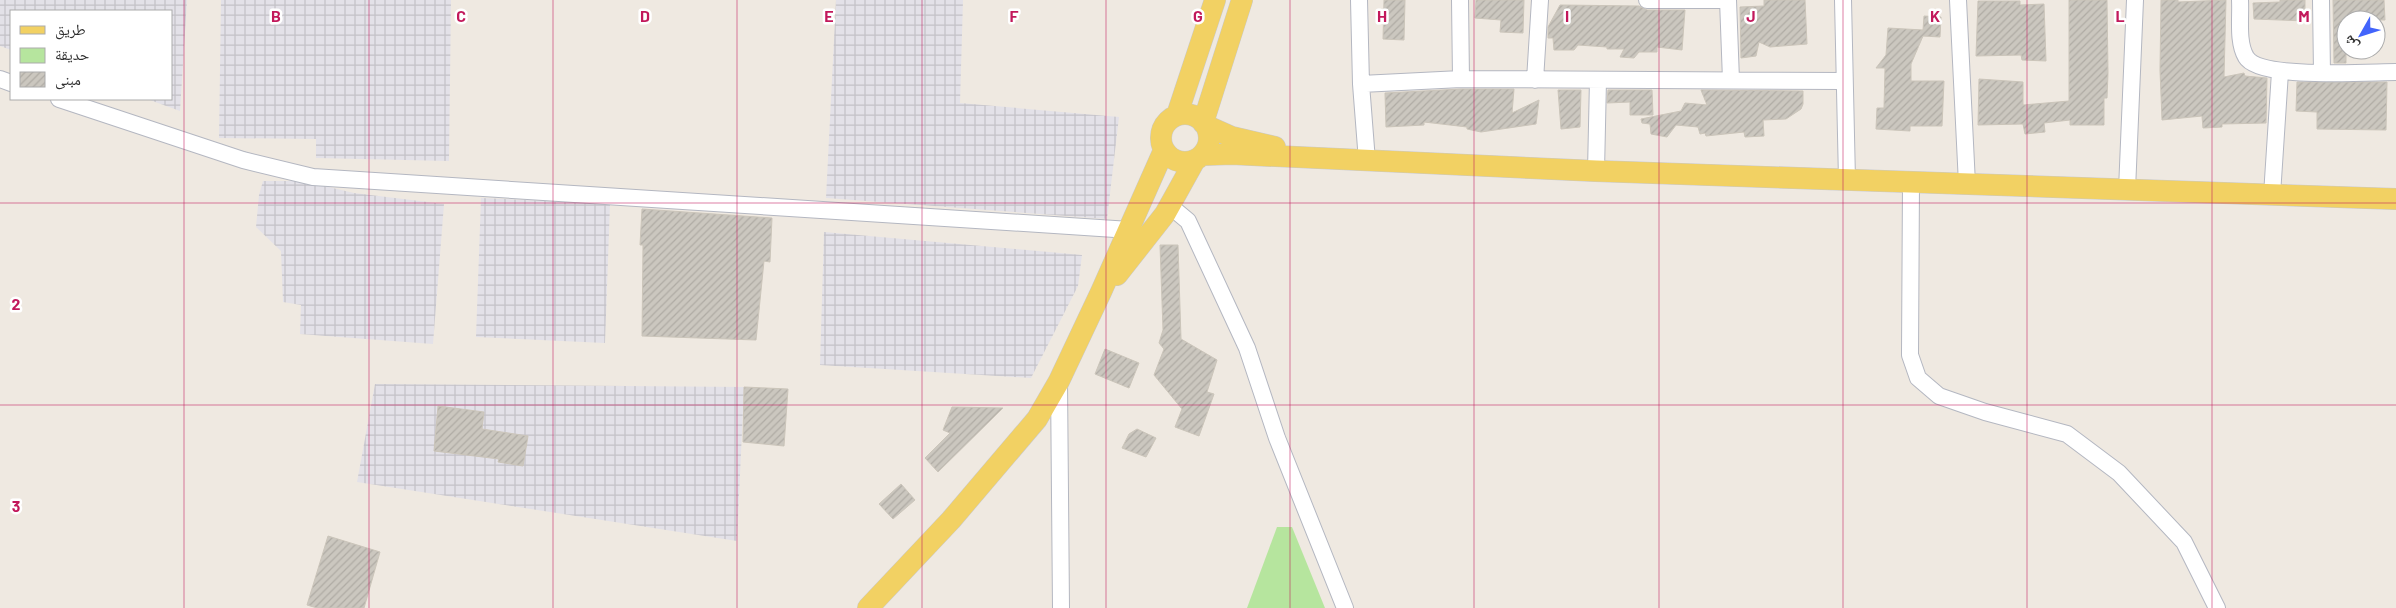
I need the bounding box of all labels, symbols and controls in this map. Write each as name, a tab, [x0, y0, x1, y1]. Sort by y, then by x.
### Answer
text: B	[271, 6, 281, 25]
text: C	[456, 6, 466, 25]
text: D	[640, 6, 650, 25]
text: E	[824, 6, 834, 25]
text: F	[1010, 6, 1019, 25]
text: G	[1193, 6, 1203, 25]
text: H	[1377, 6, 1387, 25]
text: I	[1565, 6, 1569, 25]
text: J	[1746, 6, 1756, 25]
text: K	[1930, 6, 1940, 25]
text: L	[2115, 6, 2125, 25]
text: M	[2298, 6, 2310, 25]
legend	[10, 10, 172, 100]
north arrow	[2336, 10, 2386, 60]
text: طريق	[55, 20, 86, 40]
text: ش	[2339, 32, 2363, 55]
text: حديقة	[55, 45, 90, 63]
text: مبنى	[55, 70, 81, 90]
text: 2	[12, 294, 21, 313]
text: 3	[12, 496, 20, 515]

